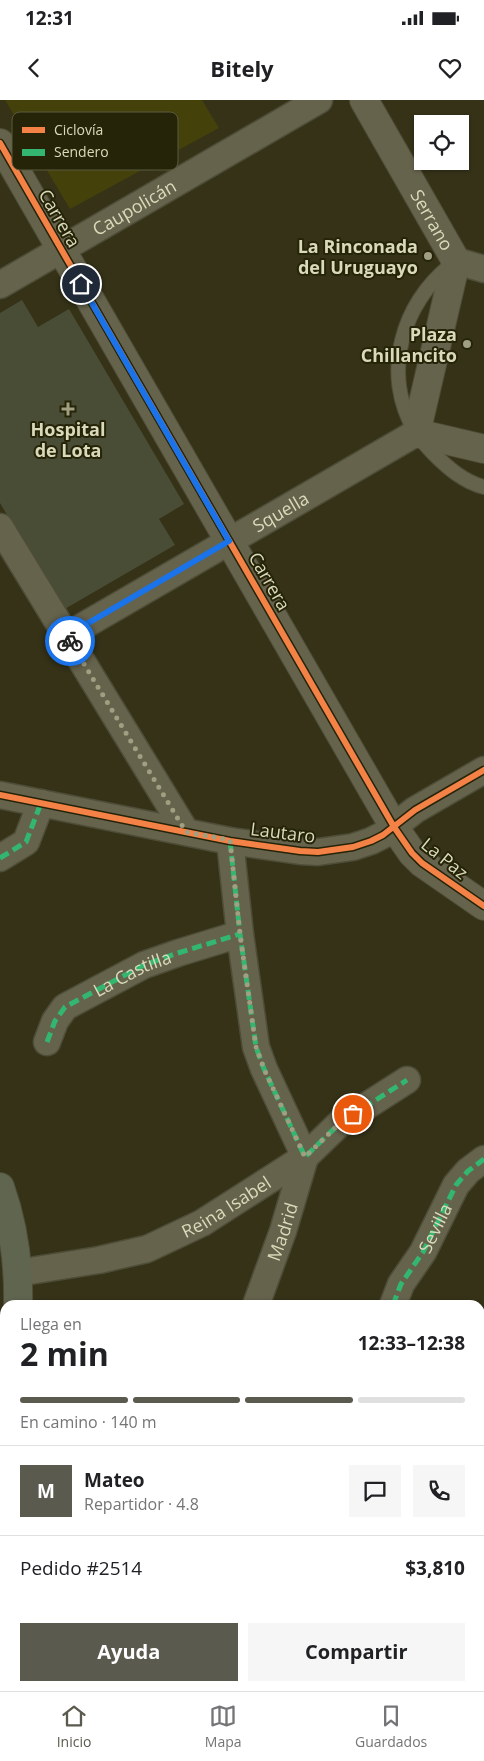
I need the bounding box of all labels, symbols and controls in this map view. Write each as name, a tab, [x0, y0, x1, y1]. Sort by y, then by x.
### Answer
text: 12:31	[25, 5, 74, 31]
text: Bitely	[210, 53, 274, 83]
icon: back	[20, 54, 48, 82]
icon: heart	[436, 54, 464, 82]
legend	[12, 112, 178, 170]
map controls	[414, 115, 469, 170]
button: locate	[414, 115, 469, 170]
text: Ciclovía	[54, 120, 103, 139]
text: Sendero	[54, 142, 109, 161]
street label: Caupolicán	[88, 174, 180, 241]
street label: Carrera	[34, 184, 86, 252]
street label: Serrano	[406, 185, 459, 255]
place label: La Rinconada del Uruguayo	[298, 234, 418, 279]
marker: La Rinconada del Uruguayo	[422, 250, 434, 262]
pin	[60, 263, 102, 305]
icon: home	[67, 270, 95, 298]
place label: Plaza Chillancito	[361, 322, 457, 367]
marker: Plaza Chillancito	[461, 338, 473, 350]
marker: Hospital de Lota	[61, 402, 75, 416]
place label: Hospital de Lota	[31, 417, 105, 462]
street label: Squella	[248, 486, 313, 537]
street label: Carrera	[244, 547, 296, 615]
courier	[45, 616, 95, 666]
icon: bike	[56, 627, 84, 655]
street label: Lautaro	[249, 816, 317, 848]
street label: La Paz	[417, 832, 473, 884]
street label: La Castilla	[89, 944, 174, 1002]
pin	[332, 1093, 374, 1135]
icon: bag	[339, 1100, 367, 1128]
street label: Reina Isabel	[177, 1170, 275, 1243]
street label: Madrid	[261, 1199, 303, 1264]
street label: Sevilla	[412, 1199, 457, 1257]
text: Llega en	[20, 1313, 82, 1335]
text: 12:33–12:38	[358, 1330, 465, 1356]
text: 2 min	[20, 1332, 109, 1375]
text: En camino · 140 m	[20, 1411, 157, 1433]
button: chat	[349, 1465, 401, 1517]
button: phone	[413, 1465, 465, 1517]
text: Mateo	[84, 1467, 145, 1493]
text: M	[37, 1478, 55, 1504]
text: Repartidor · 4.8	[84, 1493, 199, 1515]
text: Pedido #2514	[20, 1555, 142, 1581]
text: $3,810	[405, 1555, 465, 1581]
button: Ayuda	[20, 1623, 238, 1681]
button: Compartir	[248, 1623, 465, 1681]
tab: Inicio	[57, 1702, 91, 1751]
tab: Mapa	[205, 1702, 242, 1751]
tab: Guardados	[355, 1702, 427, 1751]

